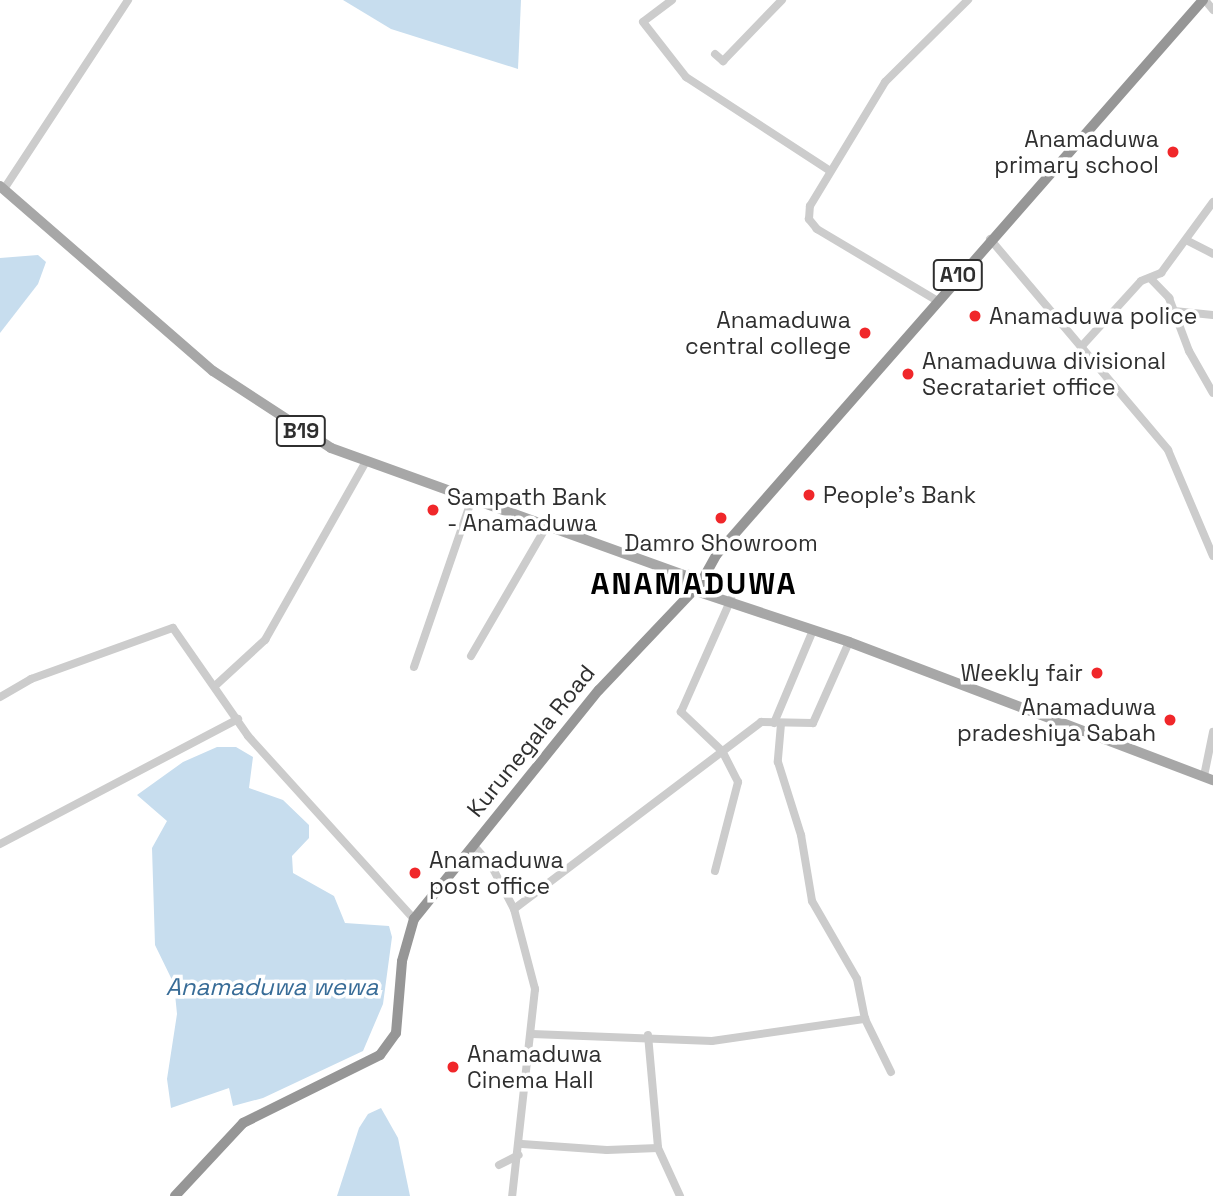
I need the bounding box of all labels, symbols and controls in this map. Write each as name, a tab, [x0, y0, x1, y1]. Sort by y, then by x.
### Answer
place label: Anamaduwa primary school	[994, 125, 1159, 179]
marker: Anamaduwa primary school	[1165, 144, 1181, 160]
road number: A10	[932, 258, 984, 292]
place label: Anamaduwa police	[989, 302, 1197, 330]
place label: Anamaduwa central college	[685, 306, 851, 360]
marker: Anamaduwa police	[967, 308, 983, 324]
marker: Anamaduwa central college	[857, 325, 873, 341]
place label: Anamaduwa divisional Secratariet office	[922, 347, 1166, 401]
marker: Anamaduwa divisional Secratariet office	[900, 366, 916, 382]
road number: B19	[275, 414, 327, 448]
place label: People's Bank	[823, 481, 976, 509]
place label: Sampath Bank - Anamaduwa	[447, 483, 607, 537]
marker: People's Bank	[801, 487, 817, 503]
marker: Sampath Bank - Anamaduwa	[425, 502, 441, 518]
marker: Damro Showroom	[713, 510, 729, 526]
place label: Damro Showroom	[624, 529, 818, 557]
district label: ANAMADUWA	[592, 566, 796, 602]
street label: Kurunegala Road	[461, 659, 601, 823]
place label: Weekly fair	[960, 659, 1083, 687]
marker: Weekly fair	[1089, 665, 1105, 681]
place label: Anamaduwa pradeshiya Sabah	[957, 693, 1156, 747]
marker: Anamaduwa pradeshiya Sabah	[1162, 712, 1178, 728]
place label: Anamaduwa post office	[429, 846, 564, 900]
marker: Anamaduwa post office	[407, 865, 423, 881]
water label: Anamaduwa wewa	[166, 973, 378, 1001]
place label: Anamaduwa Cinema Hall	[467, 1040, 602, 1094]
marker: Anamaduwa Cinema Hall	[445, 1059, 461, 1075]

